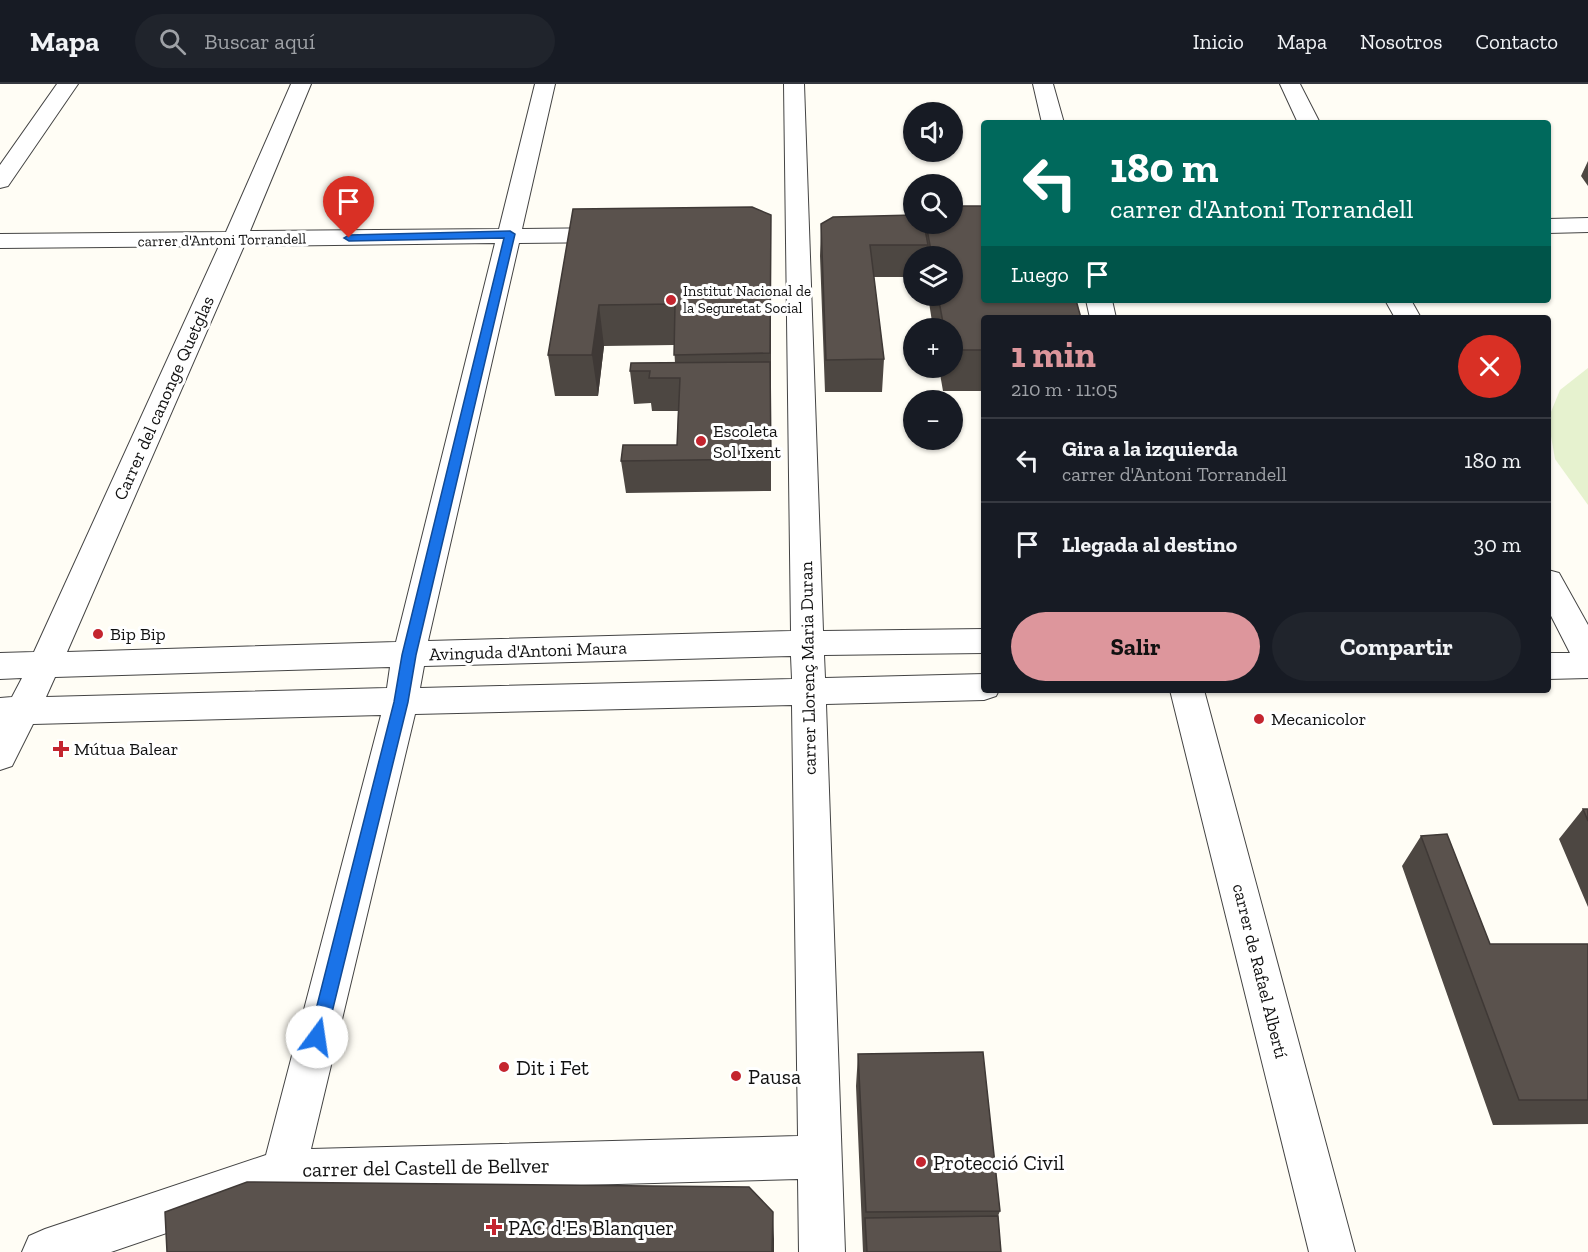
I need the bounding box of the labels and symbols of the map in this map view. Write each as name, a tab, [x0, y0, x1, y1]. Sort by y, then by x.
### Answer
pin	[323, 176, 374, 238]
street label: carrer d'Antoni Torrandell	[138, 230, 306, 250]
place label: Institut Nacional de la Seguretat Social	[683, 282, 811, 317]
street label: Carrer del canonge Quetglas	[109, 292, 219, 504]
marker: Institut Nacional de la Seguretat Social	[664, 293, 678, 307]
place label: Escoleta Sol Ixent	[713, 420, 781, 463]
marker: Escoleta Sol Ixent	[694, 434, 708, 448]
street label: carrer Llorenç Maria Duran	[795, 560, 821, 775]
place label: Bip Bip	[110, 623, 166, 645]
marker: Bip Bip	[91, 627, 105, 641]
street label: Avinguda d'Antoni Maura	[429, 637, 628, 665]
place label: Mecanicolor	[1271, 708, 1366, 730]
marker: Mecanicolor	[1252, 712, 1266, 726]
place label: Mútua Balear	[74, 738, 178, 760]
marker: Mútua Balear	[52, 740, 70, 758]
street label: carrer de Rafael Albertí	[1228, 881, 1292, 1061]
position arrow	[285, 1005, 349, 1069]
place label: Dit i Fet	[516, 1055, 589, 1080]
marker: Dit i Fet	[497, 1060, 511, 1074]
place label: Pausa	[748, 1064, 801, 1089]
marker: Pausa	[729, 1069, 743, 1083]
place label: Protecció Civil	[933, 1150, 1065, 1175]
street label: carrer del Castell de Bellver	[302, 1152, 550, 1182]
marker: Protecció Civil	[914, 1155, 928, 1169]
place label: PAC d'Es Blanquer	[508, 1215, 674, 1240]
marker: PAC d'Es Blanquer	[485, 1218, 503, 1236]

